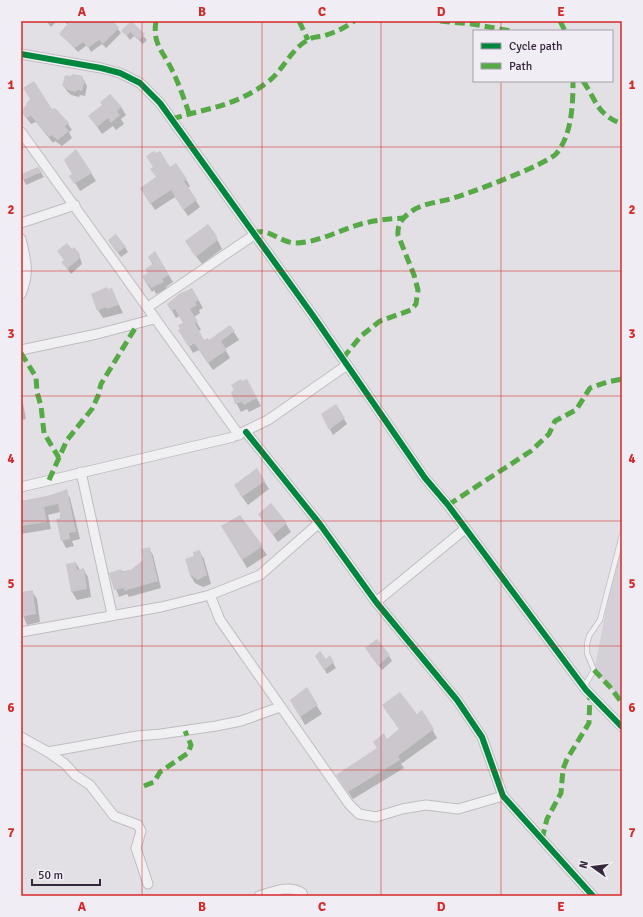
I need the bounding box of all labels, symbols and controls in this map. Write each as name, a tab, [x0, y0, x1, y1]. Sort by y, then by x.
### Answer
text: A	[78, 4, 87, 20]
text: B	[198, 4, 206, 20]
text: C	[318, 4, 326, 20]
text: D	[437, 4, 446, 20]
text: E	[557, 4, 565, 20]
legend	[473, 30, 613, 82]
text: Cycle path	[509, 39, 562, 54]
text: Path	[509, 59, 532, 74]
text: 1	[7, 77, 15, 93]
text: 1	[628, 77, 636, 93]
text: 2	[7, 202, 15, 218]
text: 2	[628, 202, 636, 218]
text: 3	[7, 326, 15, 342]
text: 3	[628, 326, 636, 342]
text: 4	[7, 451, 15, 467]
text: 4	[628, 451, 636, 467]
text: 5	[7, 576, 15, 592]
text: 5	[628, 576, 636, 592]
text: 6	[7, 700, 15, 716]
text: 6	[628, 700, 636, 716]
text: 7	[7, 825, 15, 841]
text: 7	[628, 825, 636, 841]
north arrow	[573, 847, 613, 887]
text: N	[577, 859, 591, 870]
scale bar	[32, 861, 100, 887]
text: 50 m	[38, 868, 63, 883]
text: A	[78, 899, 87, 915]
text: B	[198, 899, 206, 915]
text: C	[318, 899, 326, 915]
text: D	[437, 899, 446, 915]
text: E	[557, 899, 565, 915]

